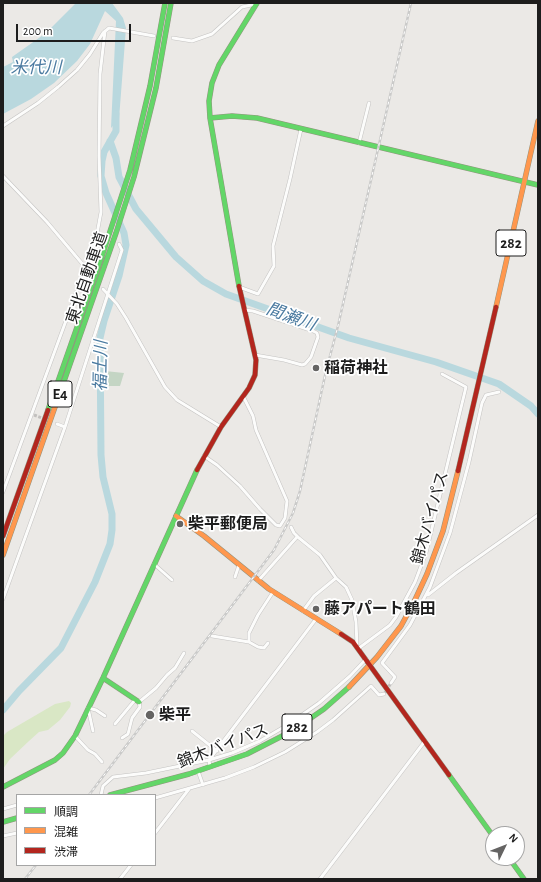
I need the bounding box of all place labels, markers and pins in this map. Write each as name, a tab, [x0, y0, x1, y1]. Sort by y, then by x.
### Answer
place label: 稲荷神社	[324, 358, 388, 378]
marker: 稲荷神社	[311, 363, 321, 373]
place label: 柴平郵便局	[188, 514, 268, 534]
marker: 柴平郵便局	[175, 519, 185, 529]
place label: 藤アパート鶴田	[324, 599, 436, 619]
marker: 藤アパート鶴田	[311, 604, 321, 614]
place label: 柴平	[159, 705, 191, 725]
marker: 柴平	[144, 709, 156, 721]

